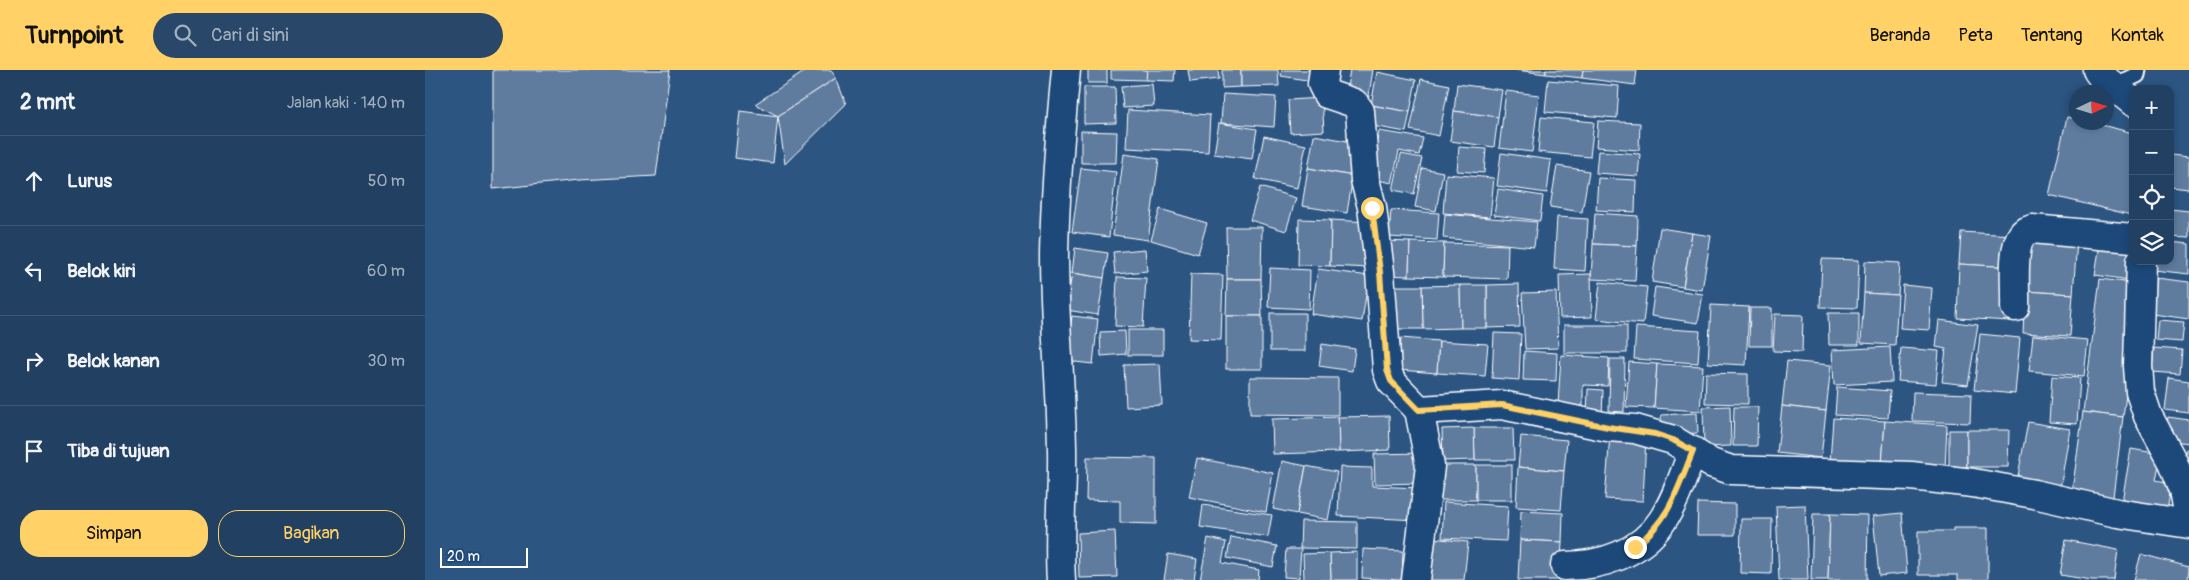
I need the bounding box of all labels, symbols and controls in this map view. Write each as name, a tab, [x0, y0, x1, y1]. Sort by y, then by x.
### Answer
search box	[153, 13, 503, 58]
text: Turnpoint	[25, 21, 123, 50]
icon: search	[171, 21, 199, 49]
text: Cari di sini	[211, 23, 289, 47]
text: Beranda	[1870, 24, 1930, 47]
text: Peta	[1958, 24, 1993, 47]
text: Tentang	[2021, 24, 2083, 47]
text: Kontak	[2111, 24, 2164, 47]
north arrow	[2069, 85, 2114, 130]
map controls	[2129, 85, 2174, 265]
button: +	[2129, 85, 2174, 130]
text: 2 mnt	[20, 89, 75, 116]
text: Jalan kaki · 140 m	[287, 93, 405, 113]
button: −	[2129, 130, 2174, 175]
icon: ahead	[20, 167, 48, 195]
text: Lurus	[67, 169, 112, 193]
text: 50 m	[368, 171, 405, 191]
button: locate	[2129, 175, 2174, 220]
route start	[1361, 197, 1384, 220]
button: layers	[2129, 220, 2174, 265]
icon: left	[20, 257, 48, 285]
text: Belok kiri	[67, 259, 135, 283]
text: 60 m	[367, 261, 405, 281]
icon: right	[20, 347, 48, 375]
text: Belok kanan	[67, 349, 160, 373]
text: 30 m	[367, 351, 405, 371]
icon: arrive	[20, 437, 48, 465]
text: Tiba di tujuan	[67, 439, 170, 463]
button: Simpan	[20, 510, 208, 557]
button: Bagikan	[218, 510, 405, 557]
route end	[1624, 536, 1647, 559]
scale bar	[440, 545, 527, 568]
text: 20 m	[447, 548, 480, 565]

